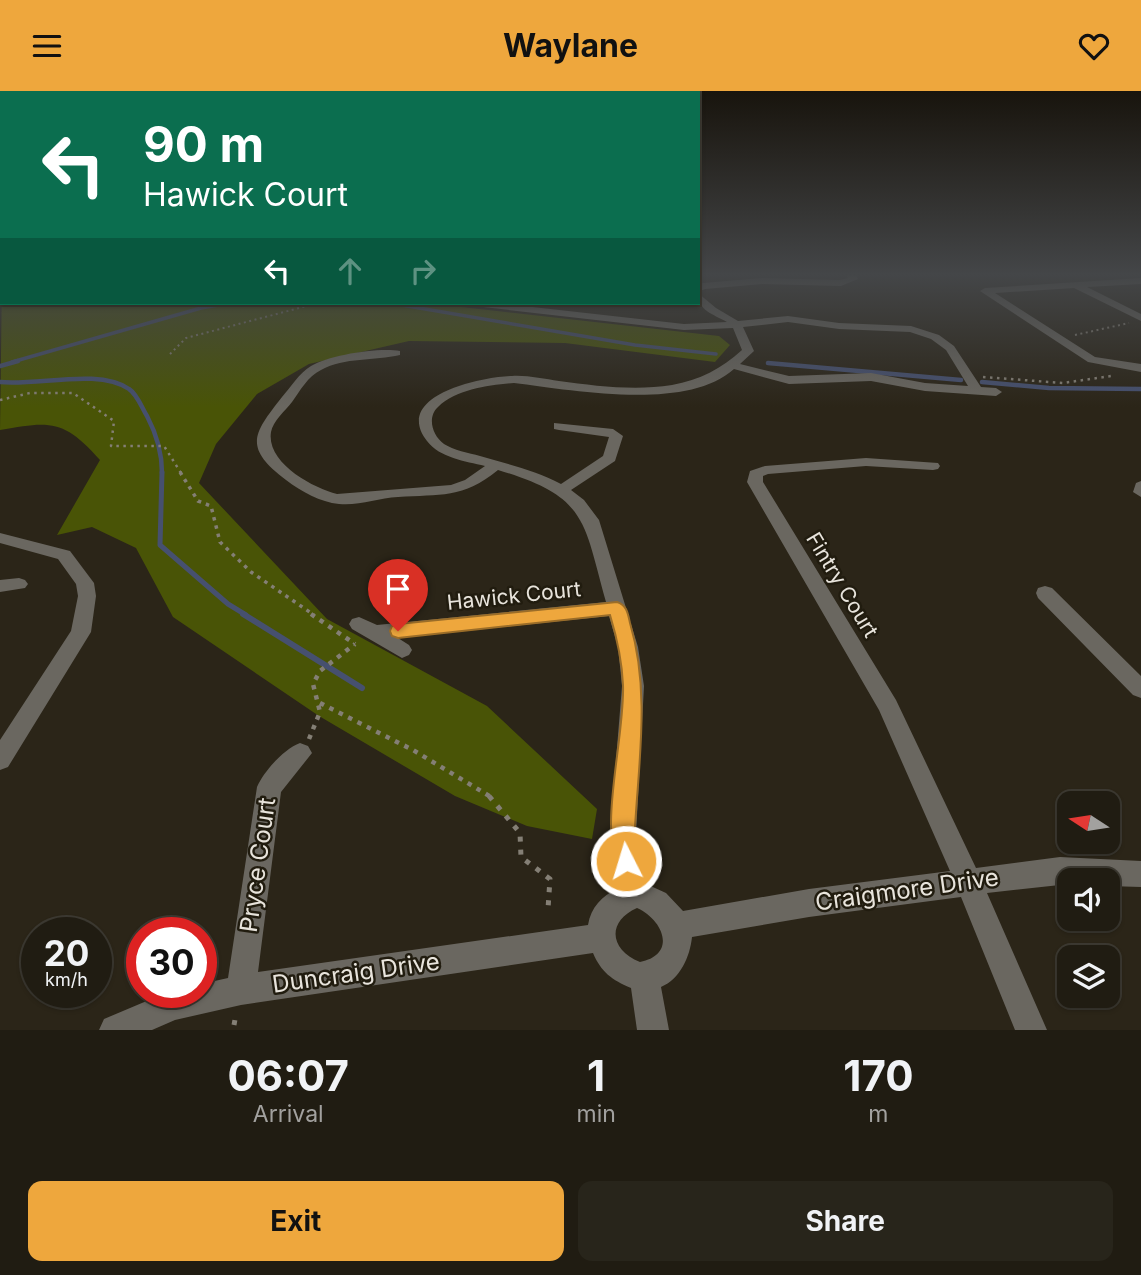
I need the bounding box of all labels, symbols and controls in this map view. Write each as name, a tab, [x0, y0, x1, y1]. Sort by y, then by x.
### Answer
text: Waylane	[503, 26, 638, 65]
icon: menu	[28, 27, 66, 65]
icon: heart	[1075, 27, 1113, 65]
text: 90 m	[143, 115, 264, 174]
icon: left	[28, 119, 119, 210]
text: Hawick Court	[143, 175, 348, 214]
icon: left	[258, 252, 296, 290]
icon: ahead	[331, 252, 369, 290]
icon: right	[404, 252, 442, 290]
street label: Fintry Court	[801, 528, 884, 642]
pin	[368, 559, 428, 631]
icon: arrive	[379, 570, 417, 608]
street label: Hawick Court	[446, 576, 582, 615]
north arrow	[1057, 791, 1120, 854]
map controls	[1057, 791, 1120, 1008]
street label: Pryce Court	[234, 796, 281, 934]
position arrow	[589, 824, 663, 898]
street label: Craigmore Drive	[813, 862, 1001, 917]
button: sound	[1057, 868, 1120, 931]
speed limit sign: 30	[126, 917, 217, 1008]
text: 20	[44, 932, 89, 974]
button: layers	[1057, 945, 1120, 1008]
street label: Duncraig Drive	[270, 946, 442, 999]
text: km/h	[45, 969, 88, 990]
text: 06:07	[227, 1050, 349, 1101]
text: 1	[587, 1050, 605, 1101]
text: 170	[843, 1050, 913, 1101]
text: Arrival	[253, 1100, 324, 1128]
text: min	[577, 1100, 616, 1128]
text: m	[868, 1100, 888, 1128]
button: Exit	[28, 1181, 564, 1261]
button: Share	[578, 1181, 1113, 1261]

